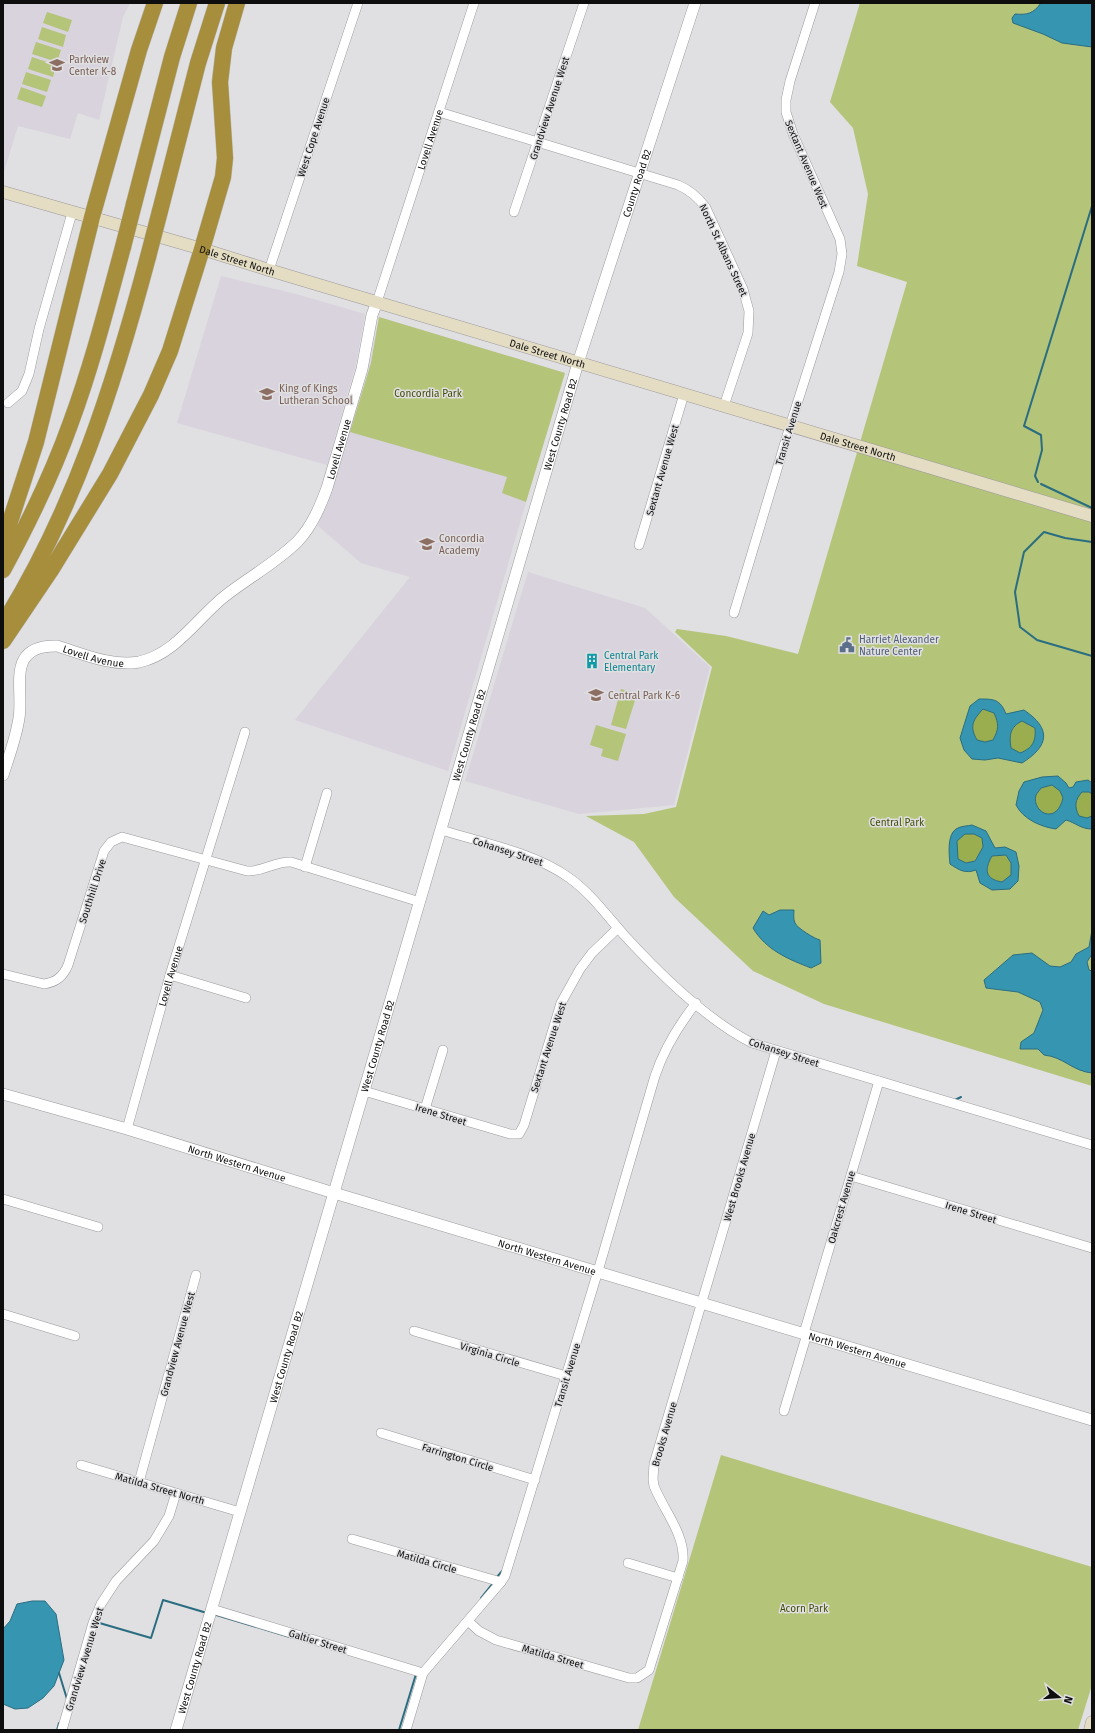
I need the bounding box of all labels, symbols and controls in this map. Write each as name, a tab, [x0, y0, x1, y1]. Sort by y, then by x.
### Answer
place label: Parkview Center K-8	[69, 54, 117, 78]
street label: Grandview Avenue West	[528, 55, 572, 161]
school or university icon: Parkview Center K-8	[48, 56, 66, 74]
street label: West Cope Avenue	[295, 96, 332, 179]
street label: Lovell Avenue	[415, 108, 446, 171]
street label: Sextant Avenue West	[782, 119, 830, 211]
street label: County Road B2	[621, 148, 654, 219]
street label: North St Albans Street	[696, 202, 750, 299]
street label: Dale Street North	[198, 244, 276, 278]
street label: Dale Street North	[508, 337, 587, 371]
street label: West County Road B2	[542, 377, 580, 472]
place label: King of Kings Lutheran School	[279, 383, 353, 407]
school or university icon: King of Kings Lutheran School	[258, 385, 276, 403]
park label: Concordia Park	[394, 388, 463, 400]
street label: Transit Avenue	[773, 400, 804, 467]
street label: Lovell Avenue	[325, 418, 354, 481]
street label: Sextant Avenue West	[644, 423, 682, 517]
street label: Dale Street North	[818, 430, 897, 464]
place label: Concordia Academy	[439, 533, 484, 557]
school or university icon: Concordia Academy	[418, 535, 436, 553]
place label: Harriet Alexander Nature Center	[859, 634, 939, 658]
public building icon: Harriet Alexander Nature Center	[838, 636, 856, 654]
street label: Lovell Avenue	[61, 643, 124, 670]
place label: Central Park Elementary	[604, 650, 659, 674]
building icon: Central Park Elementary	[583, 652, 601, 670]
school or university icon: Central Park K-6	[587, 686, 605, 704]
street label: West County Road B2	[450, 688, 489, 783]
place label: Central Park K-6	[608, 690, 680, 702]
park label: Central Park	[870, 817, 925, 829]
street label: Cohansey Street	[471, 835, 545, 869]
street label: Southhill Drive	[77, 857, 109, 925]
street label: Lovell Avenue	[157, 944, 186, 1008]
street label: West County Road B2	[359, 999, 397, 1094]
street label: Sextant Avenue West	[529, 1000, 569, 1094]
street label: Cohansey Street	[747, 1036, 821, 1070]
street label: Irene Street	[414, 1101, 468, 1129]
street label: West Brooks Avenue	[722, 1132, 758, 1223]
street label: North Western Avenue	[186, 1143, 287, 1185]
street label: Oakcrest Avenue	[826, 1169, 858, 1245]
street label: Irene Street	[944, 1199, 998, 1227]
street label: North Western Avenue	[496, 1237, 597, 1278]
street label: Grandview Avenue West	[158, 1290, 198, 1398]
street label: West County Road B2	[268, 1310, 306, 1404]
street label: North Western Avenue	[807, 1330, 908, 1371]
street label: Virginia Circle	[458, 1340, 521, 1370]
street label: Transit Avenue	[552, 1342, 583, 1409]
street label: Brooks Avenue	[650, 1400, 680, 1468]
street label: Farrington Circle	[420, 1441, 495, 1475]
street label: Matilda Street North	[114, 1470, 206, 1507]
street label: Matilda Circle	[395, 1548, 458, 1576]
park label: Acorn Park	[780, 1603, 829, 1615]
street label: Grandview Avenue West	[63, 1606, 107, 1713]
street label: West County Road B2	[176, 1620, 215, 1715]
street label: Galtier Street	[287, 1627, 349, 1657]
street label: Matilda Street	[520, 1642, 585, 1672]
north arrow	[1039, 1677, 1079, 1717]
text: N	[1061, 1694, 1075, 1705]

